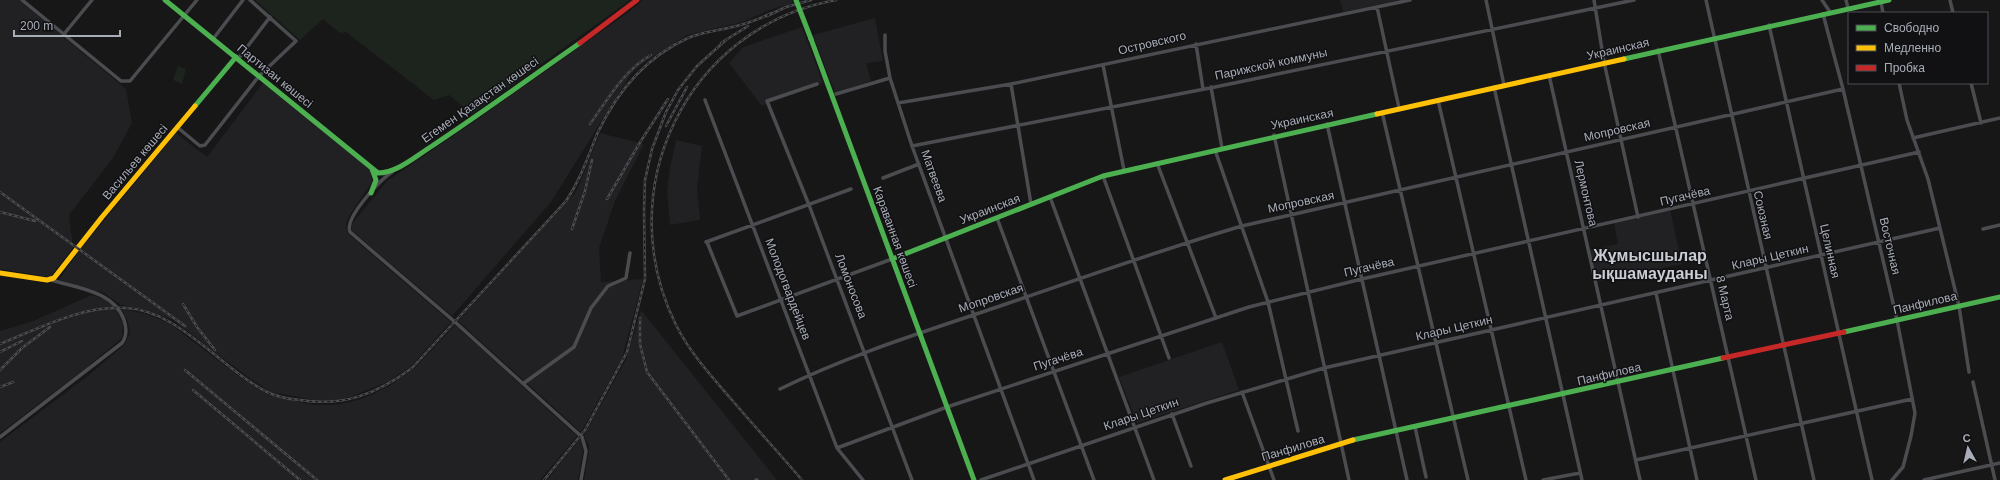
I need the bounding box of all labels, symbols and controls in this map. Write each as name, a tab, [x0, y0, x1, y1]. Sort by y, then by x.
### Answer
scale bar	[14, 12, 120, 38]
legend	[1848, 12, 1988, 84]
text: 200 m	[20, 19, 53, 33]
text: Свободно	[1884, 21, 1939, 35]
street label: Островского	[1117, 28, 1188, 58]
street label: Украинская	[1585, 35, 1651, 63]
street label: Партизан көшесі	[234, 41, 316, 111]
text: Медленно	[1884, 41, 1941, 55]
street label: Парижской коммуны	[1213, 45, 1329, 83]
street label: Егемен Қазақстан көшесі	[419, 54, 541, 146]
text: Пробка	[1884, 61, 1925, 75]
street label: Украинская	[1269, 106, 1335, 132]
street label: Мопровская	[1583, 116, 1651, 144]
street label: Васильев көшесі	[99, 122, 171, 202]
street label: Матвеева	[918, 148, 950, 204]
street label: Лермонтова	[1572, 158, 1601, 228]
street label: Пугачёва	[1659, 183, 1712, 209]
street label: Караванная көшесі	[870, 185, 920, 289]
street label: Мопровская	[1266, 188, 1336, 216]
street label: Союзная	[1751, 189, 1775, 241]
street label: Украинская	[958, 191, 1022, 227]
street label: Восточная	[1877, 216, 1903, 276]
street label: Целинная	[1817, 222, 1843, 280]
street label: Молодогвардейцев	[762, 236, 814, 342]
street label: Клары Цеткин	[1730, 241, 1810, 273]
district label: Жұмысшылар ықшамауданы	[1592, 247, 1708, 282]
street label: Ломоносова	[832, 252, 870, 321]
street label: Пугачёва	[1343, 254, 1396, 280]
street label: 8 Марта	[1713, 274, 1737, 322]
street label: Мопровская	[957, 280, 1025, 316]
street label: Панфилова	[1892, 289, 1959, 317]
street label: Клары Цеткин	[1414, 312, 1494, 344]
street label: Пугачёва	[1032, 344, 1085, 374]
street label: Панфилова	[1576, 360, 1643, 388]
street label: Клары Цеткин	[1102, 395, 1180, 433]
north arrow	[1948, 428, 1988, 468]
street label: Панфилова	[1260, 432, 1327, 464]
text: С	[1962, 432, 1971, 445]

